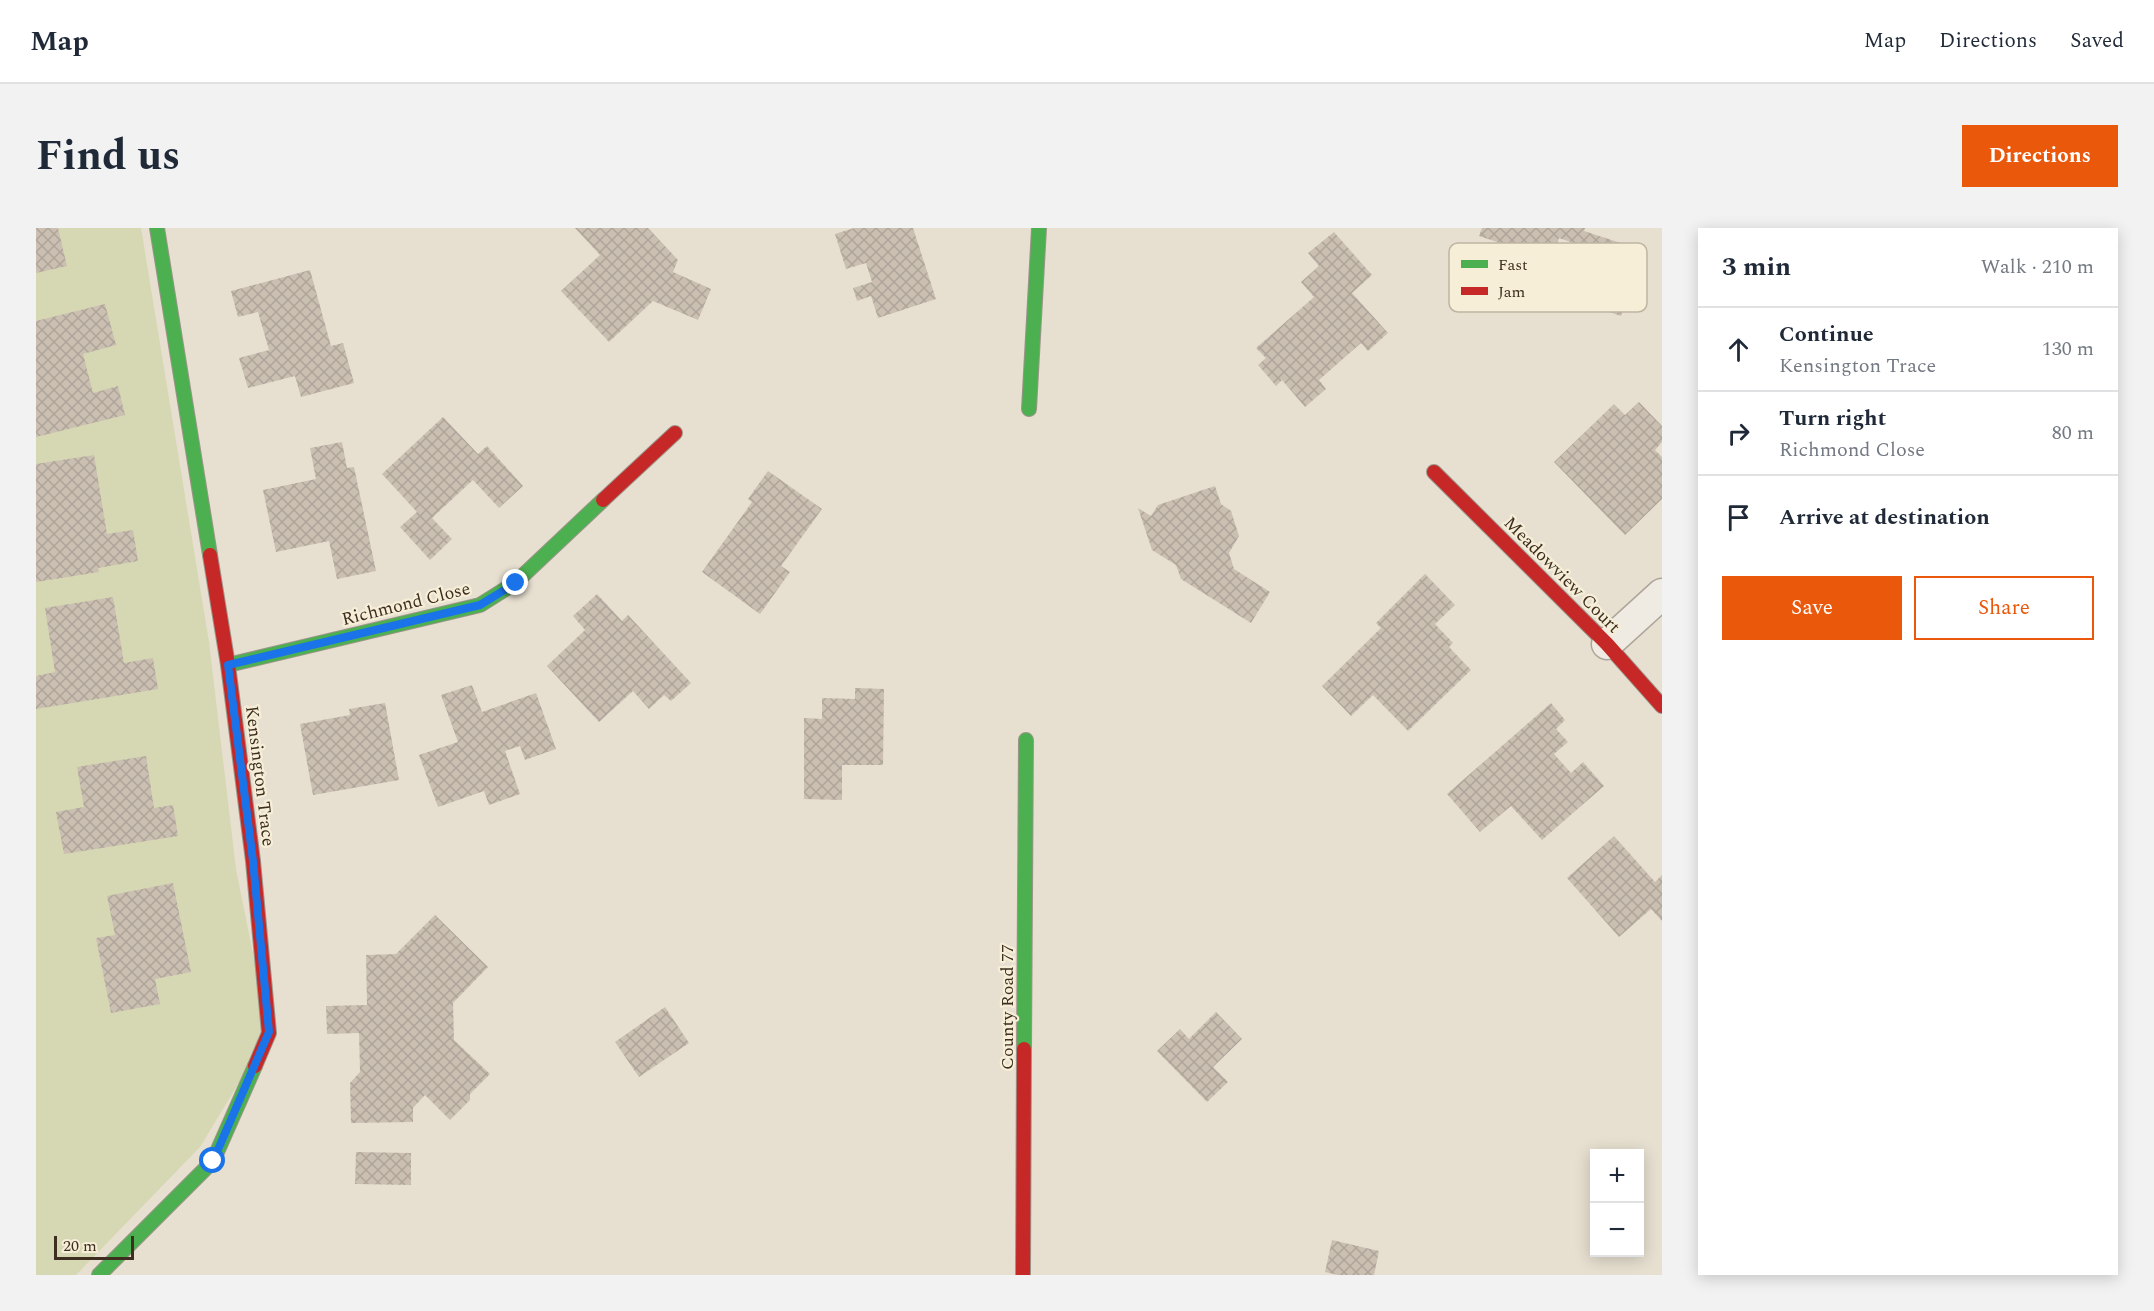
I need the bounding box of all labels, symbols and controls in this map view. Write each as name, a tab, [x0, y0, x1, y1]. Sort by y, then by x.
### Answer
text: Map	[30, 20, 89, 63]
text: Map	[1864, 25, 1906, 57]
text: Directions	[1939, 25, 2037, 57]
text: Saved	[2070, 25, 2124, 57]
text: Find us	[36, 125, 180, 188]
button: Directions	[1962, 125, 2118, 187]
legend	[1449, 243, 1647, 312]
text: 3 min	[1722, 247, 1791, 287]
text: Walk · 210 m	[1981, 252, 2094, 282]
text: Fast	[1498, 253, 1528, 277]
text: Jam	[1498, 280, 1526, 304]
text: Continue	[1779, 318, 1874, 351]
icon: ahead	[1722, 333, 1755, 366]
text: 130 m	[2042, 334, 2094, 364]
text: Kensington Trace	[1779, 351, 1936, 381]
text: Turn right	[1779, 402, 1886, 435]
icon: right	[1722, 417, 1755, 450]
text: 80 m	[2052, 418, 2094, 448]
text: Richmond Close	[1779, 435, 1925, 465]
icon: arrive	[1722, 501, 1755, 534]
text: Arrive at destination	[1779, 501, 1990, 534]
street label: Meadowview Court	[1497, 510, 1627, 640]
route end	[502, 569, 528, 595]
street label: Richmond Close	[339, 575, 473, 633]
button: Save	[1722, 576, 1902, 640]
button: Share	[1914, 576, 2094, 640]
street label: Kensington Trace	[238, 704, 282, 848]
street label: County Road 77	[994, 944, 1021, 1070]
route start	[199, 1147, 225, 1173]
map controls	[1590, 1149, 1644, 1257]
button: +	[1590, 1149, 1644, 1203]
button: −	[1590, 1203, 1644, 1257]
scale bar	[54, 1233, 134, 1260]
text: 20 m	[63, 1234, 97, 1258]

